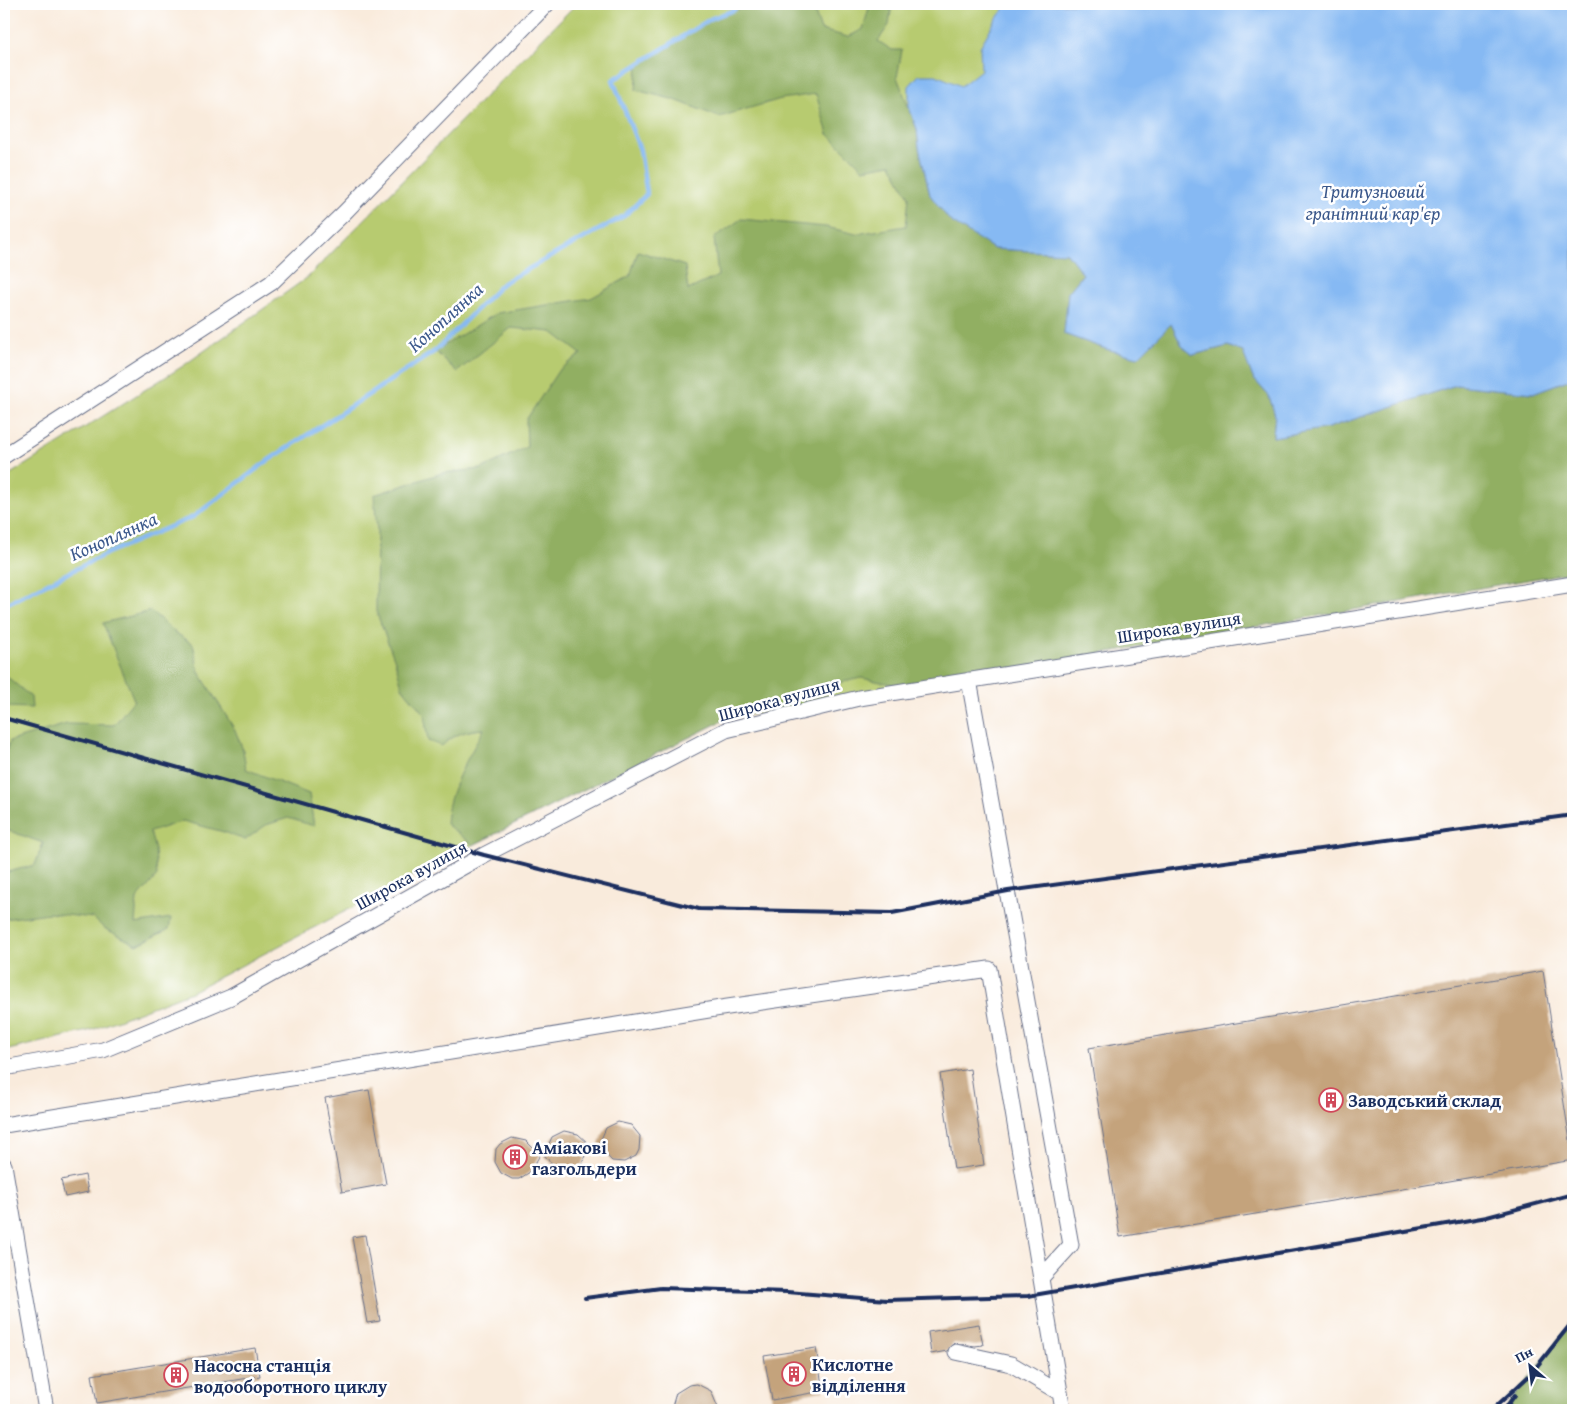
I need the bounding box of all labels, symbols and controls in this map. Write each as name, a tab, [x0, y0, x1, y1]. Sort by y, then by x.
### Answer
water label: Тритузновий гранітний кар'єр	[1306, 177, 1440, 227]
water label: Коноплянка	[401, 275, 489, 359]
water label: Коноплянка	[65, 504, 161, 568]
street label: Широка вулиця	[1115, 604, 1243, 650]
street label: Широка вулиця	[715, 670, 843, 728]
street label: Широка вулиця	[350, 833, 472, 917]
building icon: Заводський склад	[1318, 1087, 1344, 1113]
place label: Заводський склад	[1348, 1087, 1501, 1114]
place label: Аміакові газгольдери	[532, 1134, 637, 1182]
building icon: Аміакові газгольдери	[502, 1144, 528, 1170]
text: Пн	[1511, 1341, 1537, 1368]
north arrow	[1504, 1342, 1554, 1392]
place label: Кислотне відділення	[812, 1351, 906, 1399]
place label: Насосна станція водооборотного циклу	[194, 1352, 388, 1400]
building icon: Кислотне відділення	[781, 1361, 807, 1387]
building icon: Насосна станція водооборотного циклу	[163, 1362, 189, 1388]

